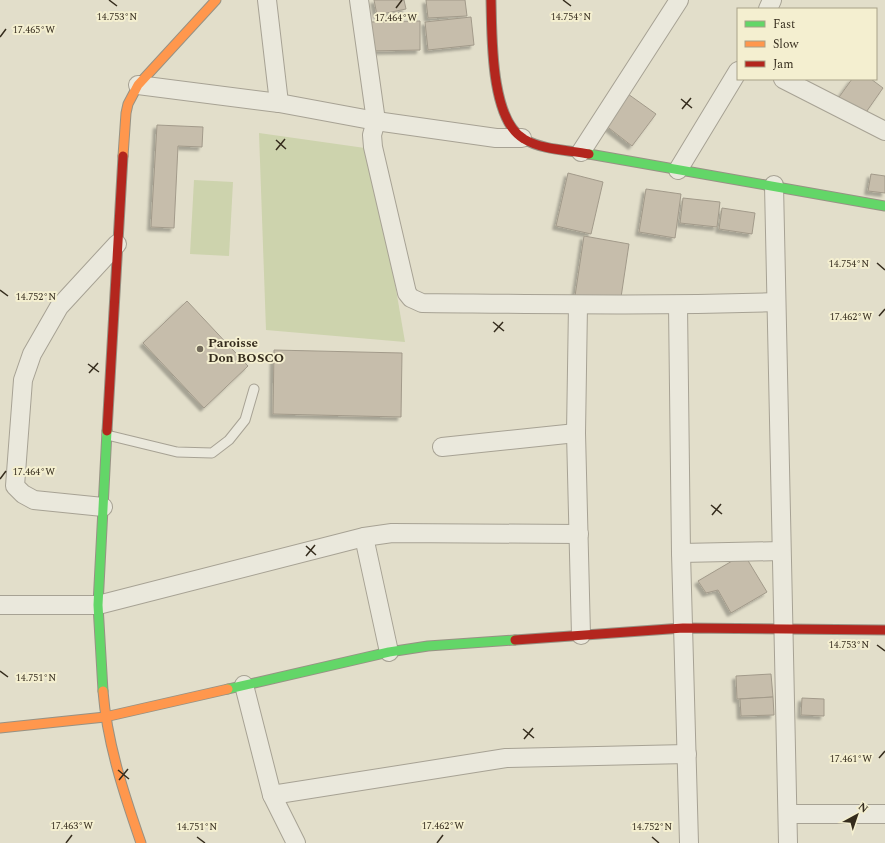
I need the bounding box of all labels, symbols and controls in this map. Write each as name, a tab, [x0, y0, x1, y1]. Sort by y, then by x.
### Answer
legend	[737, 8, 877, 80]
text: 14.753°N	[97, 9, 137, 25]
text: 14.754°N	[551, 9, 591, 25]
text: 17.464°W	[375, 10, 417, 26]
text: Fast	[773, 15, 795, 34]
text: 17.465°W	[13, 22, 55, 38]
text: Slow	[773, 35, 799, 54]
text: Jam	[773, 55, 794, 74]
text: 14.754°N	[829, 256, 869, 272]
text: 14.752°N	[16, 289, 56, 305]
text: 17.462°W	[830, 309, 872, 325]
place label: Paroisse Don BOSCO	[208, 333, 284, 368]
marker: Paroisse Don BOSCO	[195, 344, 205, 354]
text: 17.464°W	[13, 464, 55, 480]
text: 14.753°N	[829, 637, 869, 653]
text: 14.751°N	[16, 670, 56, 686]
text: 17.461°W	[830, 751, 872, 767]
north arrow	[837, 795, 877, 835]
text: N	[854, 798, 872, 817]
text: 17.463°W	[51, 818, 93, 834]
text: 17.462°W	[422, 818, 464, 834]
text: 14.751°N	[177, 819, 217, 835]
text: 14.752°N	[632, 819, 672, 835]

